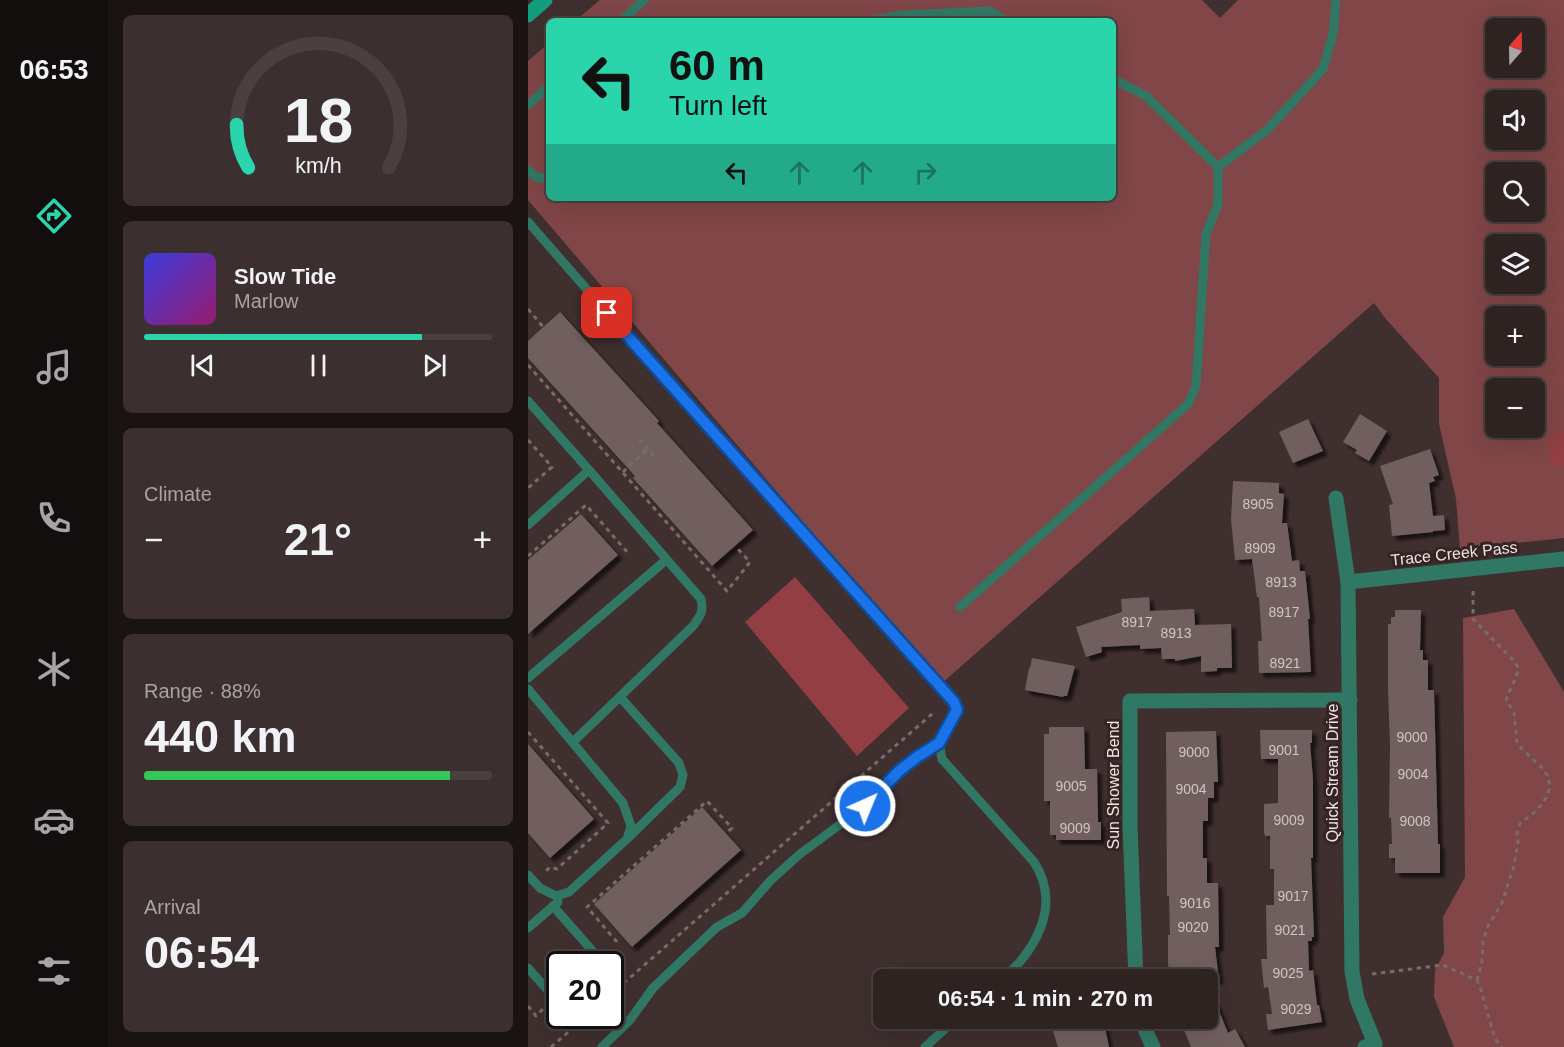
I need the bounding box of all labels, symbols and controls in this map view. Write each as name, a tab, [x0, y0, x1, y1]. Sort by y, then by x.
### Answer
north arrow	[1485, 18, 1545, 78]
map controls	[1485, 18, 1545, 438]
icon: left	[570, 42, 648, 120]
text: 60 m	[669, 42, 765, 89]
text: 06:53	[19, 55, 89, 85]
text: 18	[283, 86, 353, 155]
button: sound	[1485, 90, 1545, 150]
text: Turn left	[669, 91, 767, 121]
text: km/h	[295, 154, 341, 178]
icon: left	[720, 156, 753, 189]
icon: ahead	[783, 156, 816, 189]
icon: ahead	[846, 156, 879, 189]
icon: right	[909, 156, 942, 189]
button: search	[1485, 162, 1545, 222]
icon: directions	[33, 195, 75, 237]
button: layers	[1485, 234, 1545, 294]
text: Slow Tide	[234, 264, 336, 289]
pin	[581, 287, 632, 338]
text: Marlow	[234, 290, 298, 312]
icon: arrive	[590, 296, 623, 329]
button: +	[1485, 306, 1545, 366]
icon: music	[33, 346, 75, 388]
icon: previous	[186, 349, 219, 382]
icon: pause	[302, 349, 335, 382]
icon: next	[418, 349, 451, 382]
button: −	[1485, 378, 1545, 438]
text: Climate	[144, 483, 212, 505]
house number: 8905	[1242, 496, 1274, 512]
icon: phone	[33, 497, 75, 539]
text: 21°	[284, 514, 352, 565]
text: −	[144, 521, 163, 558]
text: +	[473, 521, 492, 558]
street label: Trace Creek Pass	[1390, 538, 1518, 569]
house number: 8909	[1244, 540, 1276, 556]
house number: 8913	[1265, 574, 1297, 590]
house number: 8917	[1268, 604, 1300, 620]
house number: 8917	[1121, 614, 1153, 630]
house number: 8913	[1160, 625, 1192, 641]
icon: climate	[33, 648, 75, 690]
house number: 8921	[1269, 655, 1301, 671]
text: Range · 88%	[144, 680, 261, 702]
street label: Quick Stream Drive	[1324, 704, 1341, 842]
text: 440 km	[144, 711, 297, 762]
street label: Sun Shower Bend	[1105, 721, 1122, 849]
house number: 9000	[1396, 729, 1428, 745]
house number: 9001	[1268, 742, 1300, 758]
house number: 9000	[1178, 744, 1210, 760]
house number: 9004	[1397, 766, 1429, 782]
position arrow	[833, 774, 897, 838]
house number: 9005	[1055, 778, 1087, 794]
house number: 9004	[1175, 781, 1207, 797]
icon: car	[33, 799, 75, 841]
house number: 9009	[1273, 812, 1305, 828]
house number: 9008	[1399, 813, 1431, 829]
house number: 9009	[1059, 820, 1091, 836]
house number: 9017	[1277, 888, 1309, 904]
house number: 9016	[1179, 895, 1211, 911]
text: Arrival	[144, 896, 201, 918]
house number: 9020	[1177, 919, 1209, 935]
house number: 9021	[1274, 922, 1306, 938]
text: 06:54	[144, 927, 259, 978]
icon: filters	[33, 950, 75, 992]
speed limit sign: 20	[546, 951, 624, 1029]
house number: 9025	[1272, 965, 1304, 981]
text: 06:54 · 1 min · 270 m	[938, 986, 1153, 1011]
house number: 9029	[1280, 1001, 1312, 1017]

